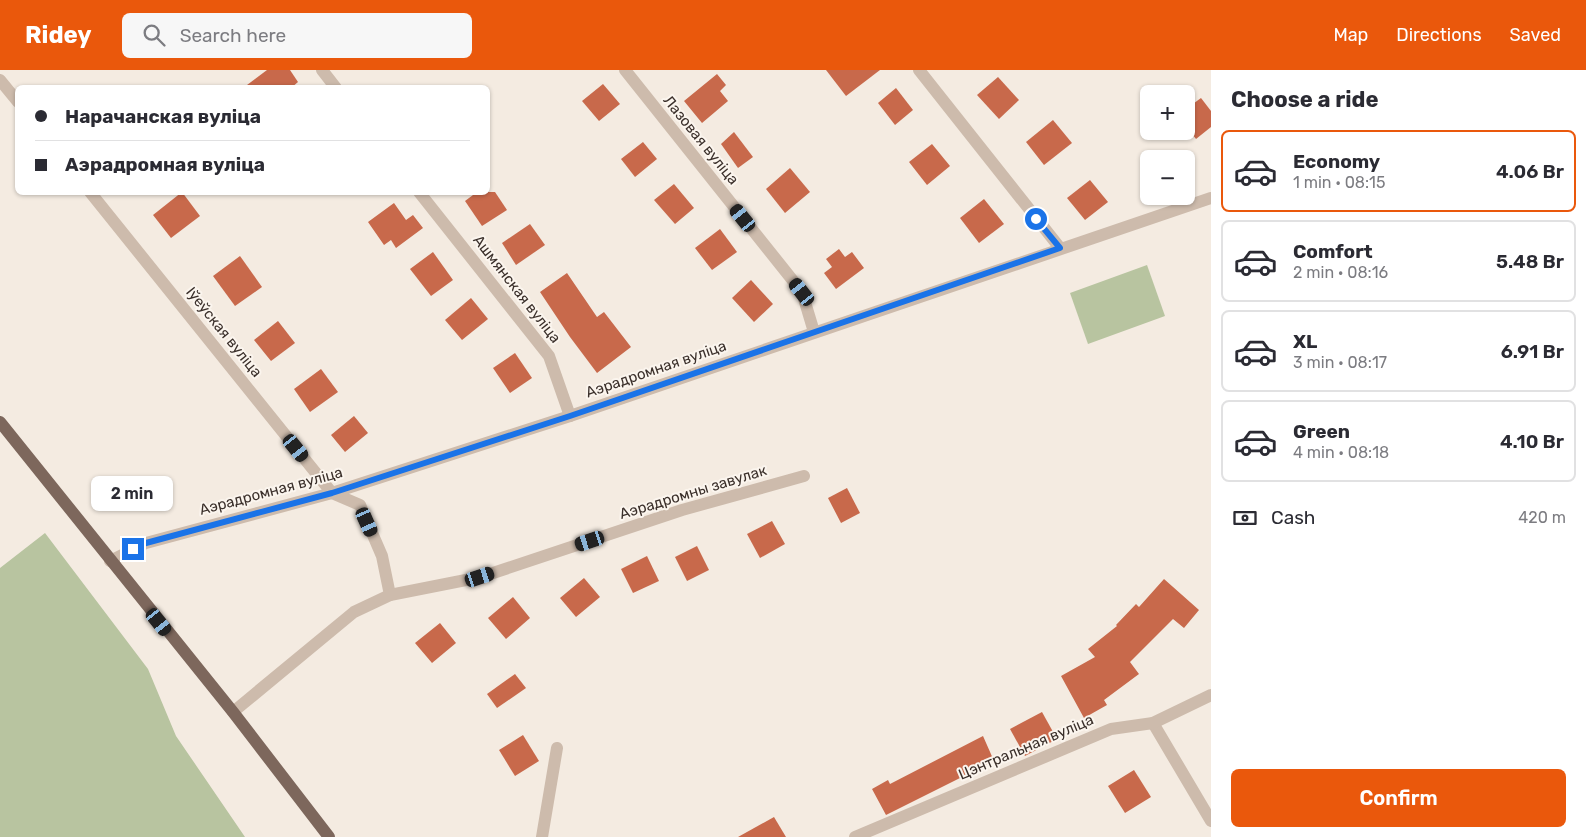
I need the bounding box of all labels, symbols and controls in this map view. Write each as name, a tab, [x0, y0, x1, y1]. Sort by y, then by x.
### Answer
search box	[122, 13, 472, 58]
text: Ridey	[25, 21, 92, 49]
icon: search	[140, 21, 168, 49]
text: Search here	[180, 24, 286, 47]
text: Map	[1333, 24, 1368, 46]
text: Directions	[1396, 24, 1482, 46]
text: Saved	[1510, 24, 1561, 46]
map controls	[1140, 85, 1195, 205]
button: +	[1140, 85, 1195, 140]
text: Choose a ride	[1231, 86, 1378, 113]
street label: Лазовая вуліца	[659, 92, 743, 188]
text: Нарачанская вуліца	[65, 105, 261, 128]
icon: car	[1233, 149, 1278, 194]
button: −	[1140, 150, 1195, 205]
text: Economy	[1293, 150, 1380, 173]
text: Аэрадромная вуліца	[65, 153, 265, 176]
text: 4.06 Br	[1496, 160, 1564, 183]
text: 1 min · 08:15	[1293, 173, 1385, 192]
car	[727, 202, 758, 234]
route start	[1025, 208, 1047, 230]
street label: Ашмянская вуліца	[469, 231, 565, 347]
icon: car	[1233, 239, 1278, 284]
text: Comfort	[1293, 240, 1373, 263]
text: 5.48 Br	[1496, 250, 1564, 273]
text: 2 min · 08:16	[1293, 263, 1388, 282]
car	[786, 276, 817, 308]
street label: Іўеўская вуліца	[182, 283, 266, 381]
icon: car	[1233, 329, 1278, 374]
text: XL	[1293, 330, 1317, 353]
street label: Аэрадромная вуліца	[583, 336, 729, 402]
text: 6.91 Br	[1501, 340, 1564, 363]
text: 3 min · 08:17	[1293, 353, 1387, 372]
icon: car	[1233, 419, 1278, 464]
text: Green	[1293, 420, 1350, 443]
text: 4.10 Br	[1500, 430, 1564, 453]
car	[280, 432, 311, 464]
text: 4 min · 08:18	[1293, 443, 1389, 462]
street label: Аэрадромны завулак	[617, 461, 769, 523]
street label: Аэрадромная вуліца	[197, 463, 345, 519]
callout: 2 min	[92, 476, 174, 512]
text: 2 min	[111, 484, 153, 503]
icon: cash	[1231, 504, 1259, 532]
car	[354, 505, 379, 539]
text: Cash	[1271, 506, 1315, 529]
text: 420 m	[1518, 508, 1566, 527]
car	[573, 529, 606, 553]
route end	[122, 538, 144, 560]
car	[463, 565, 496, 589]
car	[143, 606, 174, 638]
street label: Цэнтральная вуліца	[956, 710, 1096, 784]
button: Confirm	[1231, 769, 1566, 827]

